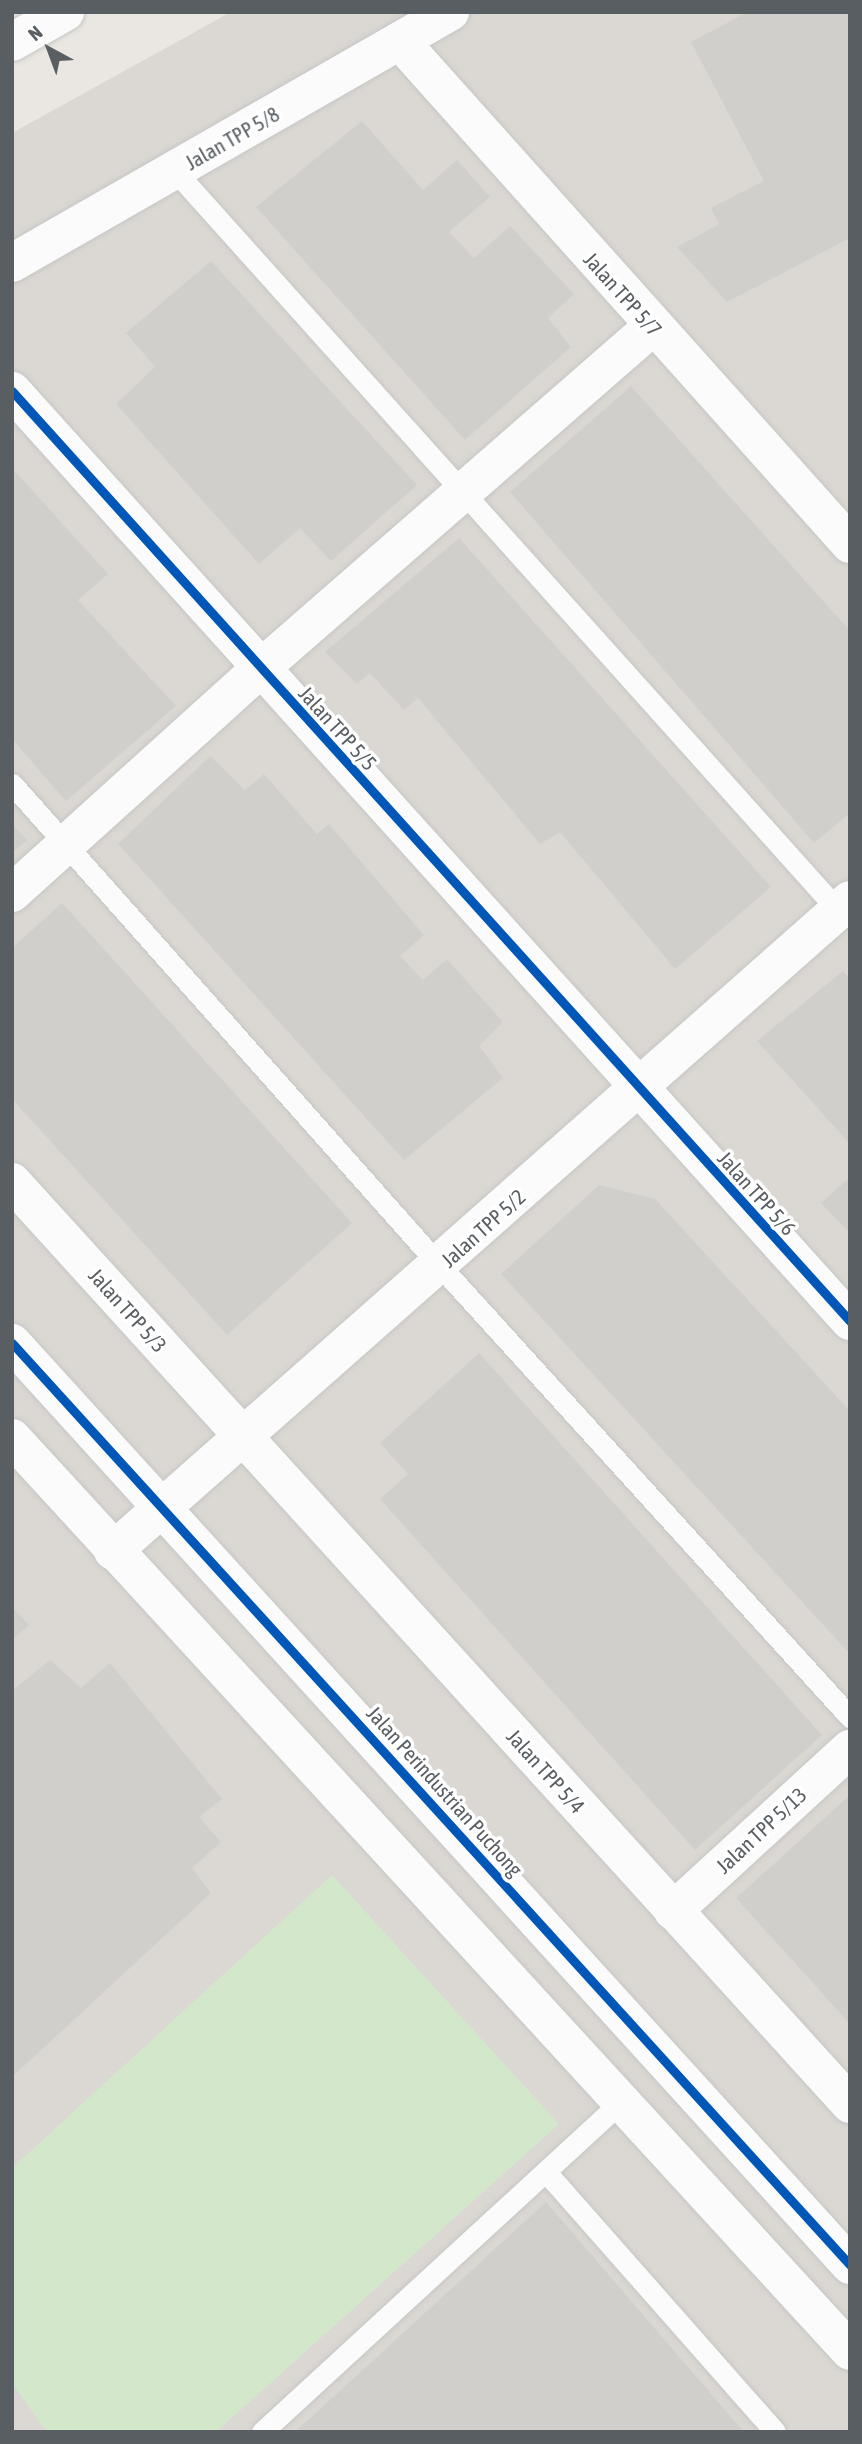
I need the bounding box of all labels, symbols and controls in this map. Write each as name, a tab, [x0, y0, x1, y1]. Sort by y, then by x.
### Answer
north arrow	[14, 14, 84, 84]
text: N	[24, 21, 47, 45]
street label: Jalan TPP 5/8	[180, 101, 284, 175]
street label: Jalan TPP 5/7	[579, 247, 667, 341]
street label: Jalan TPP 5/5	[294, 681, 382, 775]
street label: Jalan TPP 5/6	[713, 1146, 801, 1240]
street label: Jalan TPP 5/2	[436, 1184, 530, 1272]
street label: Jalan TPP 5/3	[84, 1263, 172, 1357]
street label: Jalan Perindustrian Puchong	[362, 1701, 528, 1881]
street label: Jalan TPP 5/4	[502, 1724, 590, 1818]
street label: Jalan TPP 5/13	[711, 1782, 811, 1878]

